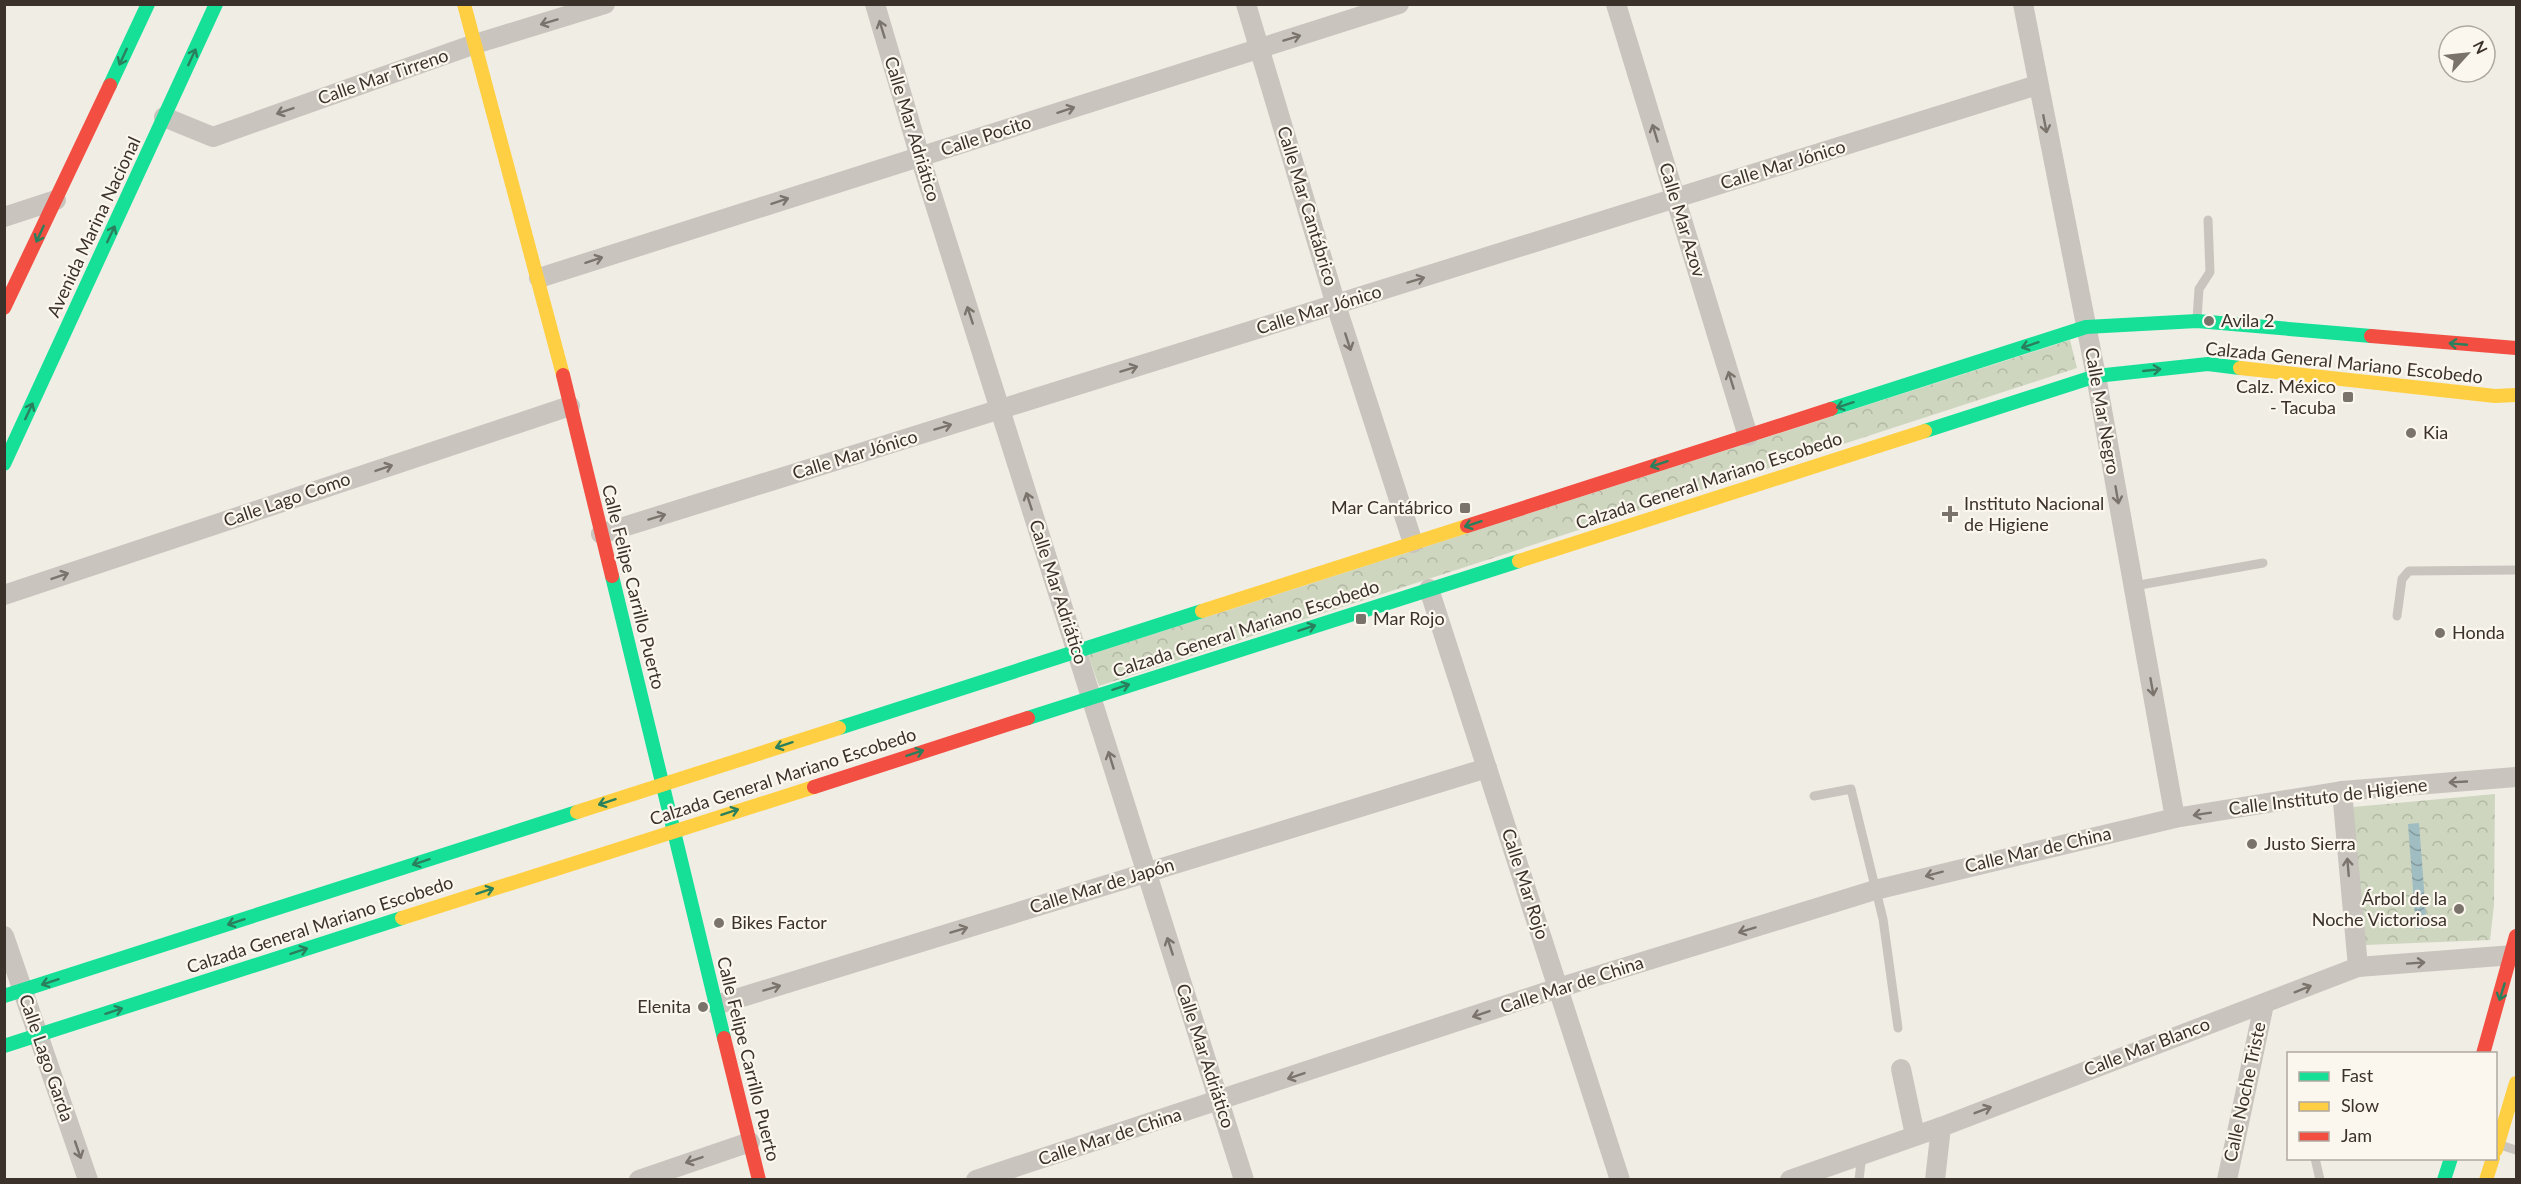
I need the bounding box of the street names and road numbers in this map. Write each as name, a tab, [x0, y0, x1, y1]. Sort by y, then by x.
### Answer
street label: Calle Mar Tirreno	[315, 43, 451, 109]
street label: Calle Mar Adriático	[880, 53, 945, 204]
street label: Calle Pocito	[938, 110, 1034, 160]
street label: Calle Mar Cantábrico	[1273, 123, 1343, 288]
street label: Avenida Marina Nacional	[42, 133, 145, 320]
street label: Calle Mar Jónico	[1717, 135, 1848, 194]
street label: Calle Mar Azov	[1655, 160, 1711, 280]
street label: Calle Mar Jónico	[1253, 280, 1384, 339]
street label: Calzada General Mariano Escobedo	[2204, 336, 2484, 388]
street label: Calle Mar Negro	[2081, 346, 2125, 476]
street label: Calle Mar Jónico	[789, 425, 920, 484]
street label: Calzada General Mariano Escobedo	[1573, 427, 1845, 534]
street label: Calle Lago Como	[220, 467, 353, 531]
street label: Calle Felipe Carrillo Puerto	[598, 482, 670, 691]
street label: Calle Mar Adriático	[1025, 517, 1093, 667]
street label: Calzada General Mariano Escobedo	[1110, 575, 1382, 682]
street label: Calzada General Mariano Escobedo	[647, 723, 919, 830]
street label: Calle Instituto de Higiene	[2227, 773, 2428, 819]
street label: Calle Mar de China	[1963, 822, 2113, 877]
street label: Calle Mar Rojo	[1498, 826, 1554, 942]
street label: Calle Mar de Japón	[1027, 853, 1177, 917]
street label: Calzada General Mariano Escobedo	[184, 871, 456, 978]
street label: Calle Mar de China	[1497, 951, 1646, 1018]
street label: Calle Felipe Carrillo Puerto	[713, 954, 785, 1163]
street label: Calle Mar Adriático	[1172, 981, 1240, 1131]
street label: Calle Lago Garda	[15, 991, 79, 1124]
street label: Calle Mar Blanco	[2081, 1012, 2213, 1080]
street label: Calle Noche Triste	[2218, 1020, 2270, 1164]
street label: Calle Mar de China	[1035, 1103, 1184, 1170]

